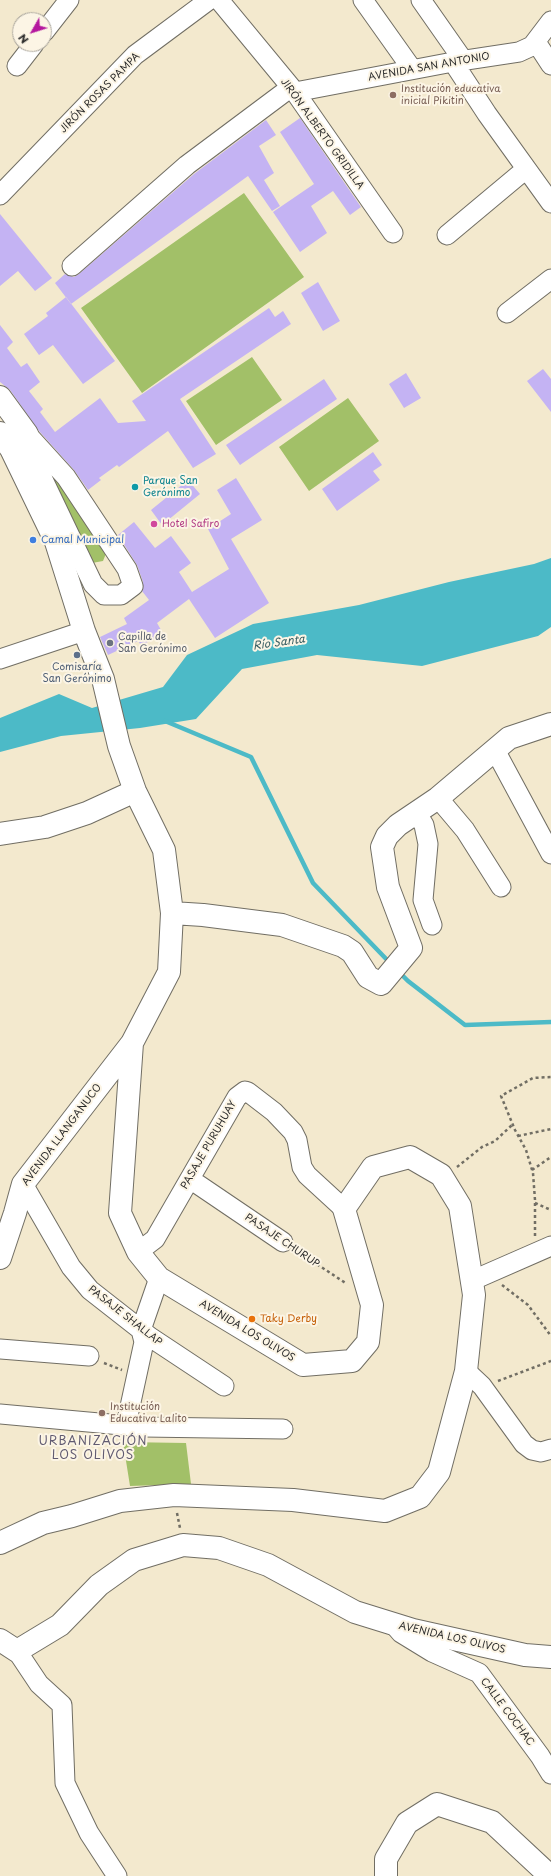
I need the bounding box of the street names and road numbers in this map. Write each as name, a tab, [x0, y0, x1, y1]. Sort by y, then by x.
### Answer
street label: JIRÓN ROSAS PAMPA	[57, 50, 143, 136]
street label: AVENIDA SAN ANTONIO	[367, 50, 491, 84]
street label: JIRÓN ALBERTO GRIDILLA	[278, 76, 366, 192]
street label: AVENIDA LLANGANUCO	[20, 1082, 104, 1188]
street label: PASAJE PURUHUAY	[179, 1099, 239, 1191]
street label: PASAJE CHURUP	[242, 1212, 322, 1270]
street label: PASAJE SHALLAP	[86, 1283, 164, 1349]
street label: AVENIDA LOS OLIVOS	[197, 1298, 297, 1364]
street label: AVENIDA LOS OLIVOS	[397, 1620, 507, 1656]
street label: CALLE COCHAC	[478, 1676, 536, 1748]

